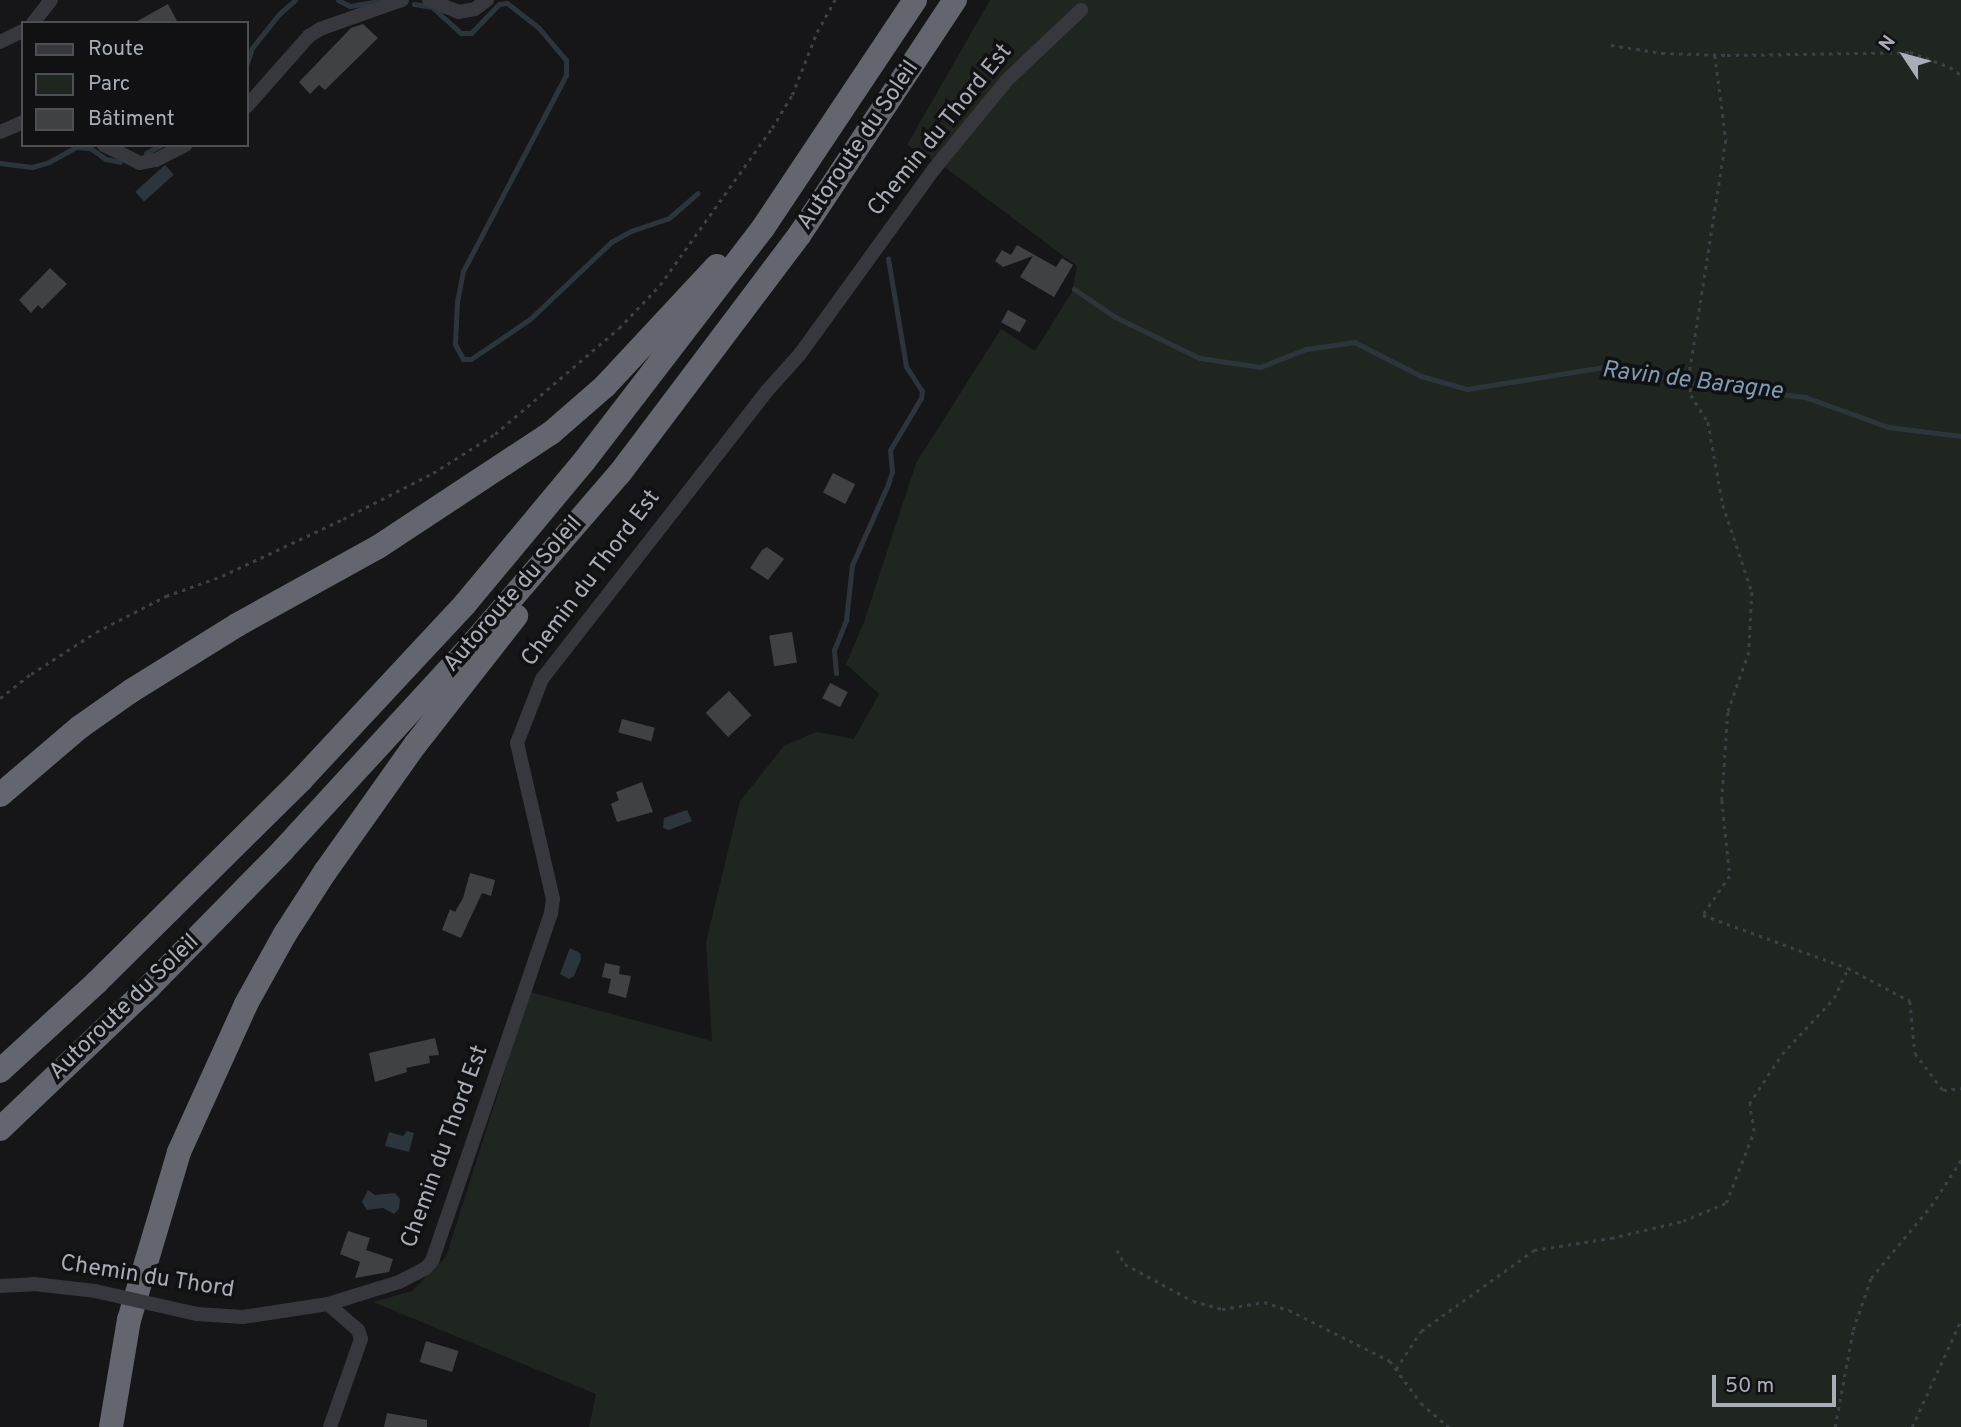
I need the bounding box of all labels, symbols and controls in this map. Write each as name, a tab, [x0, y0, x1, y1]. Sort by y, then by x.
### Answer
legend	[21, 21, 248, 147]
north arrow	[1870, 21, 1940, 91]
text: N	[1874, 31, 1902, 56]
text: Route	[88, 36, 144, 63]
street label: Chemin du Thord Est	[863, 39, 1019, 223]
street label: Autoroute du Soleil	[792, 56, 926, 236]
text: Parc	[88, 71, 130, 98]
text: Bâtiment	[88, 106, 175, 133]
water label: Ravin de Baragne	[1600, 357, 1784, 407]
street label: Chemin du Thord Est	[516, 485, 668, 673]
street label: Autoroute du Soleil	[439, 511, 589, 679]
street label: Autoroute du Soleil	[44, 929, 206, 1087]
street label: Chemin du Thord Est	[396, 1042, 496, 1252]
street label: Chemin du Thord	[58, 1251, 236, 1305]
scale bar	[1716, 1360, 1840, 1404]
text: 50 m	[1725, 1373, 1774, 1400]

